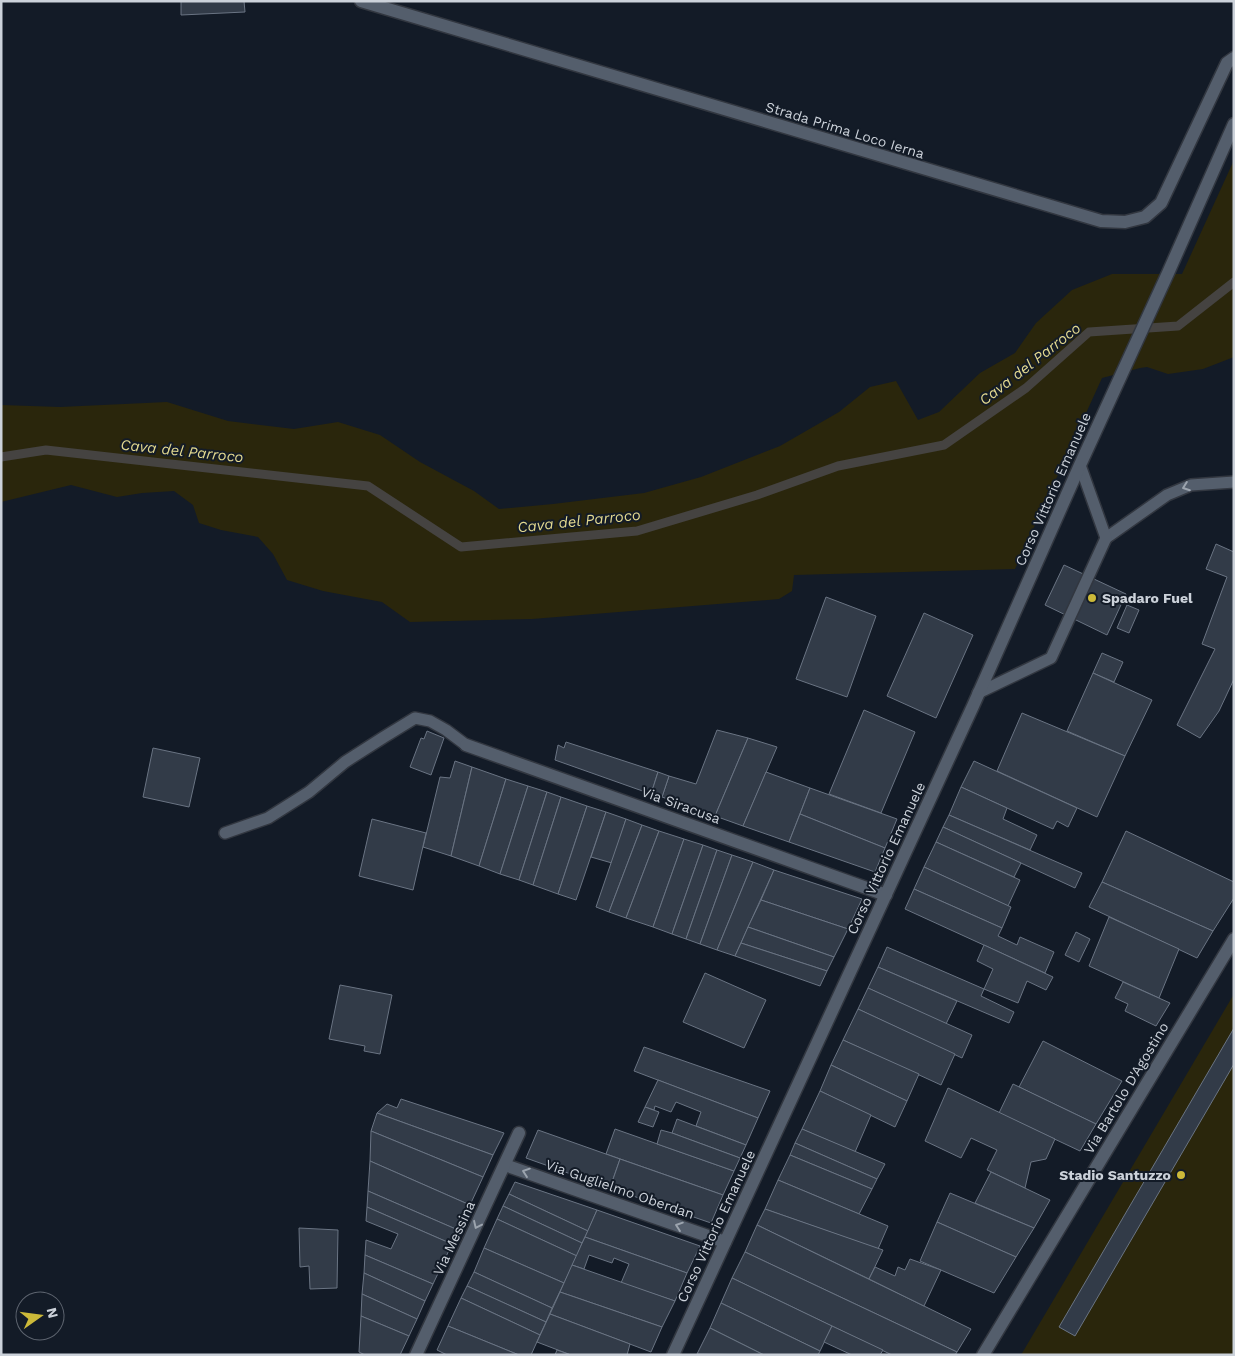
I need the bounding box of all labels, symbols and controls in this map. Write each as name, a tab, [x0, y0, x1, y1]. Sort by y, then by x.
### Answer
street label: Strada Prima Loco Ierna	[764, 98, 926, 162]
water label: Cava del Parroco	[976, 319, 1084, 409]
street label: Corso Vittorio Emanuele	[1012, 410, 1094, 568]
water label: Cava del Parroco	[120, 436, 244, 466]
one-way arrow	[1182, 481, 1191, 491]
water label: Cava del Parroco	[517, 506, 641, 536]
place label: Spadaro Fuel	[1102, 590, 1193, 606]
marker: Spadaro Fuel	[1086, 592, 1098, 604]
street label: Corso Vittorio Emanuele	[844, 779, 928, 937]
street label: Via Siracusa	[639, 783, 723, 827]
street label: Via Bartolo D'Agostino	[1080, 1019, 1172, 1157]
street label: Corso Vittorio Emanuele	[674, 1147, 758, 1305]
street label: Via Guglielmo Oberdan	[543, 1156, 697, 1222]
place label: Stadio Santuzzo	[1059, 1167, 1171, 1183]
one-way arrow	[522, 1168, 531, 1178]
marker: Stadio Santuzzo	[1175, 1169, 1187, 1181]
street label: Via Messina	[430, 1198, 478, 1278]
one-way arrow	[472, 1220, 483, 1229]
one-way arrow	[676, 1222, 684, 1232]
north arrow	[15, 1291, 65, 1341]
text: N	[44, 1306, 62, 1320]

